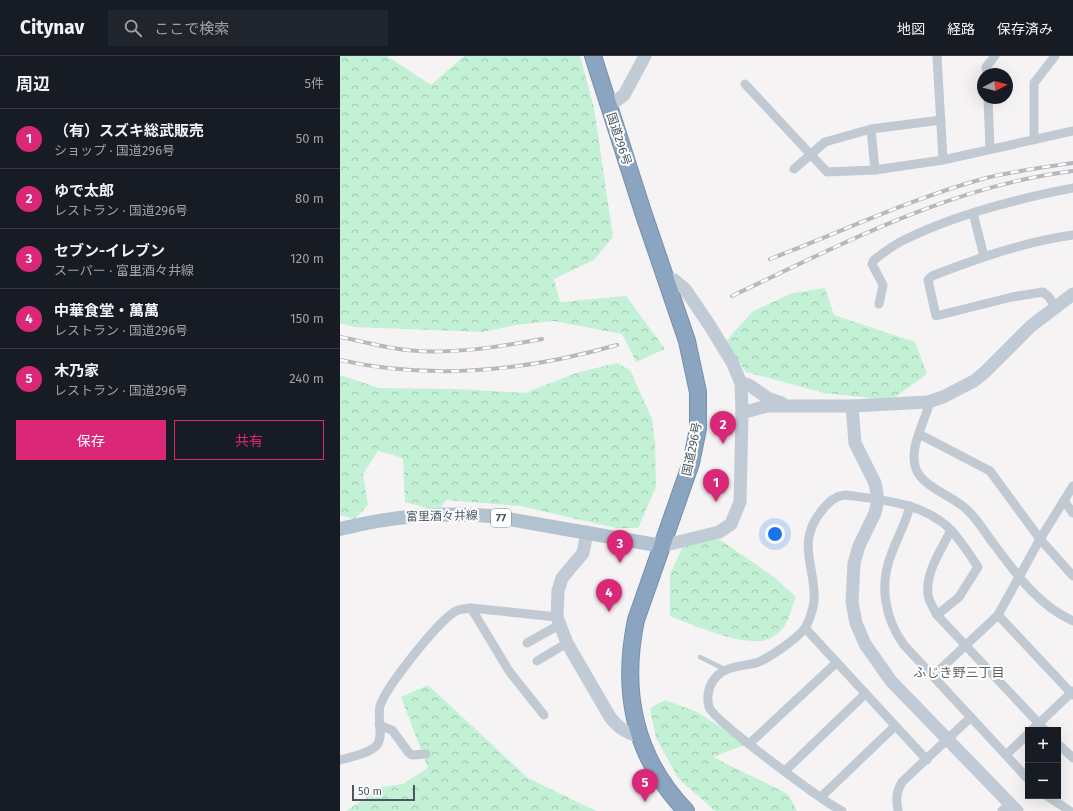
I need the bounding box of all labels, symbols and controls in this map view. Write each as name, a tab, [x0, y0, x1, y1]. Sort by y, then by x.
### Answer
search box	[108, 10, 388, 46]
text: Citynav	[20, 16, 84, 39]
icon: search	[122, 17, 144, 39]
text: ここで検索	[154, 20, 229, 38]
text: 地図	[897, 21, 925, 38]
text: 経路	[947, 21, 975, 38]
text: 保存済み	[997, 21, 1053, 38]
north arrow	[977, 68, 1013, 104]
text: 周辺	[16, 74, 50, 95]
text: 5件	[304, 76, 324, 91]
street label: 国道296号	[604, 111, 634, 167]
text: （有）スズキ総武販売	[54, 122, 204, 140]
text: 1	[26, 131, 32, 146]
text: 50 m	[296, 131, 324, 146]
text: ショップ · 国道296号	[54, 143, 175, 158]
text: ゆで太郎	[54, 182, 114, 200]
text: 2	[26, 191, 32, 206]
text: 80 m	[295, 191, 324, 206]
text: レストラン · 国道296号	[54, 203, 188, 218]
text: セブン-イレブン	[54, 242, 165, 260]
text: 3	[26, 251, 32, 266]
text: 120 m	[290, 251, 324, 266]
text: スーパー · 富里酒々井線	[54, 263, 194, 278]
text: 中華食堂・萬萬	[54, 302, 159, 320]
text: 4	[25, 311, 33, 326]
text: 150 m	[290, 311, 324, 326]
text: レストラン · 国道296号	[54, 323, 188, 338]
text: 木乃家	[54, 362, 99, 380]
text: 5	[26, 371, 32, 386]
text: 240 m	[289, 371, 324, 386]
text: レストラン · 国道296号	[54, 383, 188, 398]
pin: 2	[710, 411, 736, 444]
button: 保存	[16, 420, 166, 460]
button: 共有	[174, 420, 324, 460]
street label: 国道296号	[679, 421, 705, 477]
pin: 1	[703, 469, 729, 502]
street label: 富里酒々井線	[406, 508, 478, 524]
road number: 77	[491, 509, 511, 527]
your location	[765, 524, 785, 544]
pin: 3	[607, 530, 633, 563]
pin: 4	[596, 579, 622, 612]
district label: ふじき野三丁目	[913, 665, 1005, 680]
map controls	[1025, 727, 1061, 799]
button: +	[1025, 727, 1061, 763]
button: −	[1025, 763, 1061, 799]
pin: 5	[632, 769, 658, 802]
scale bar	[352, 783, 415, 802]
text: 50 m	[358, 785, 382, 798]

